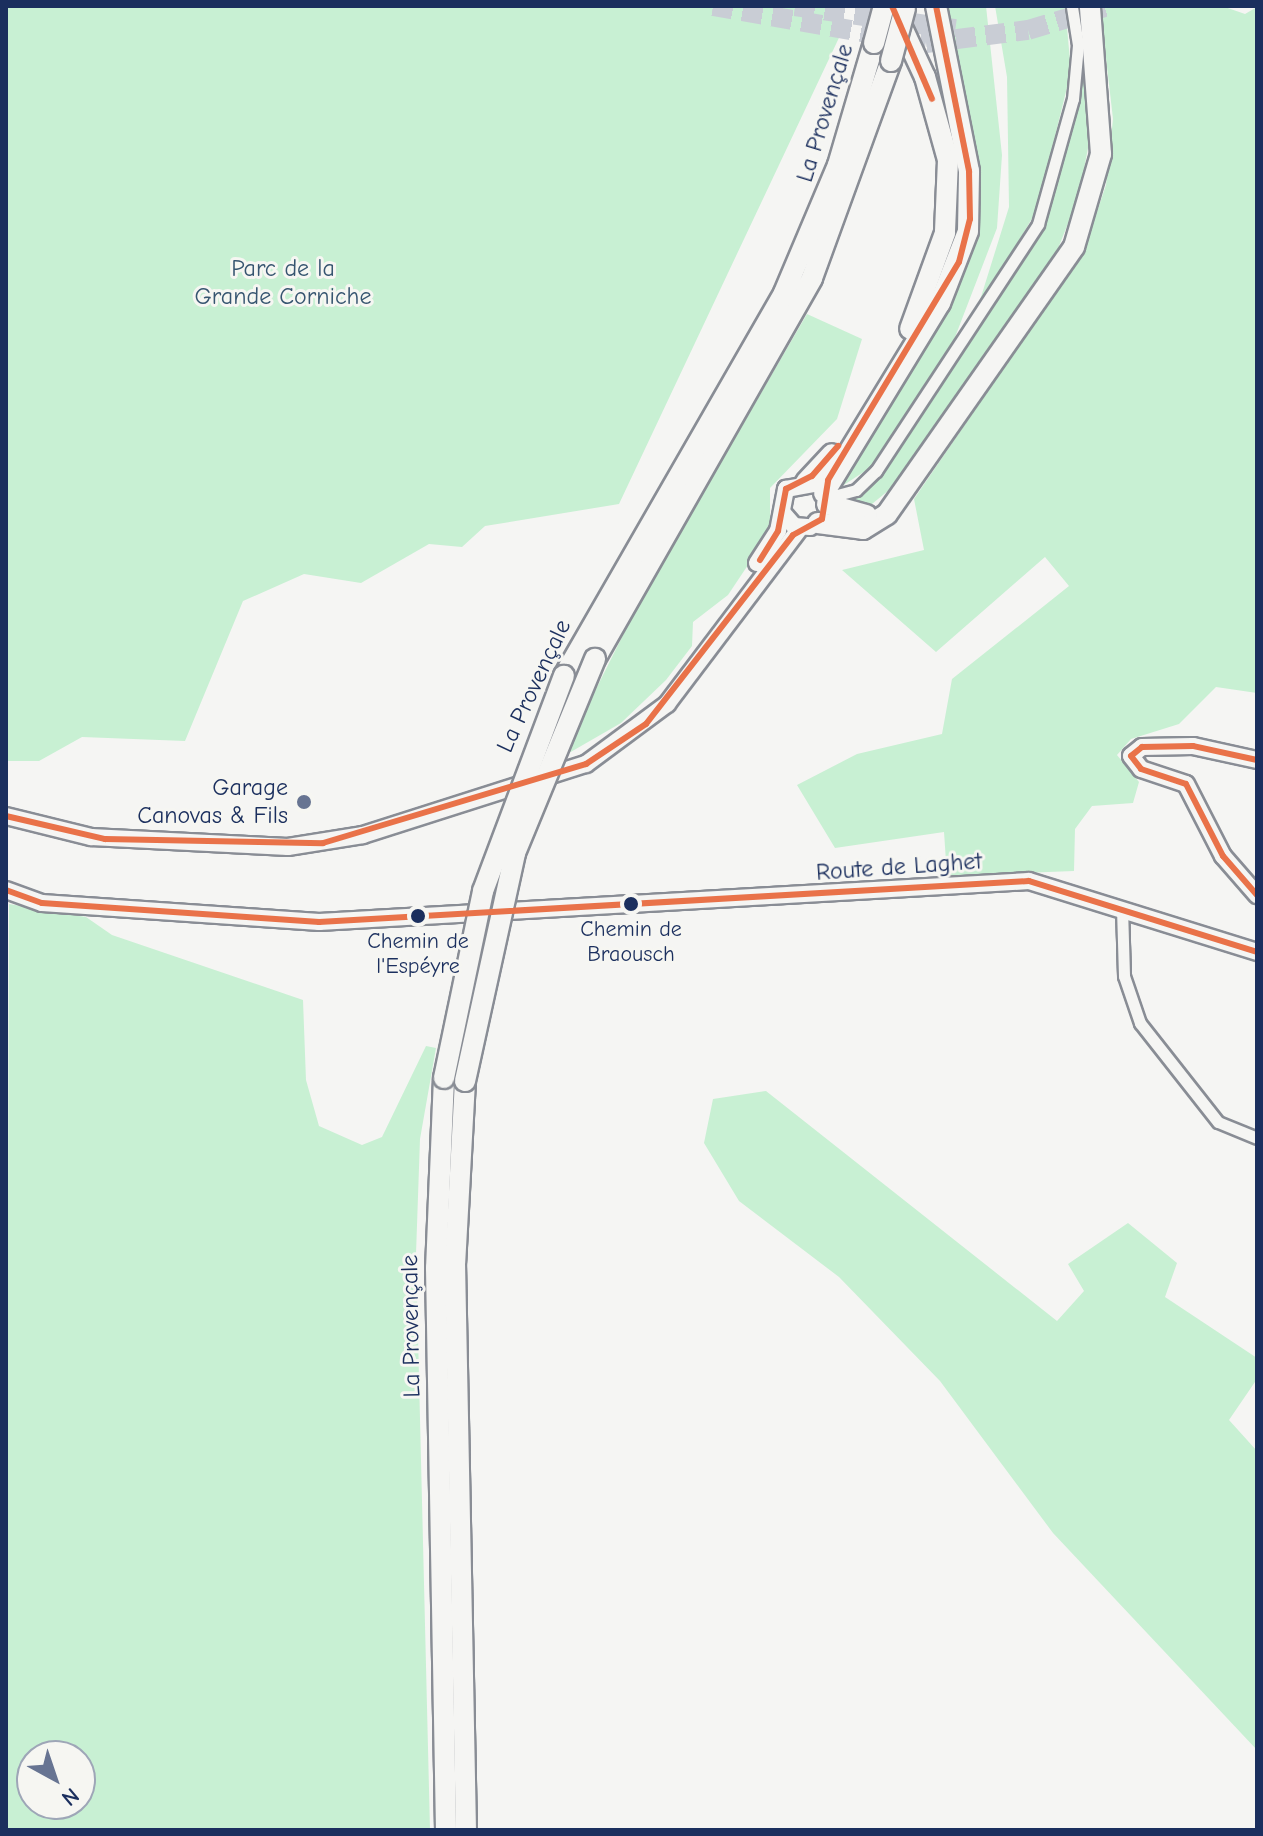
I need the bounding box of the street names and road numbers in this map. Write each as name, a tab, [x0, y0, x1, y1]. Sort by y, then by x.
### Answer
street label: La Provençale	[790, 40, 860, 186]
street label: La Provençale	[491, 615, 577, 757]
street label: Route de Laghet	[815, 847, 983, 887]
street label: La Provençale	[395, 1254, 427, 1398]

